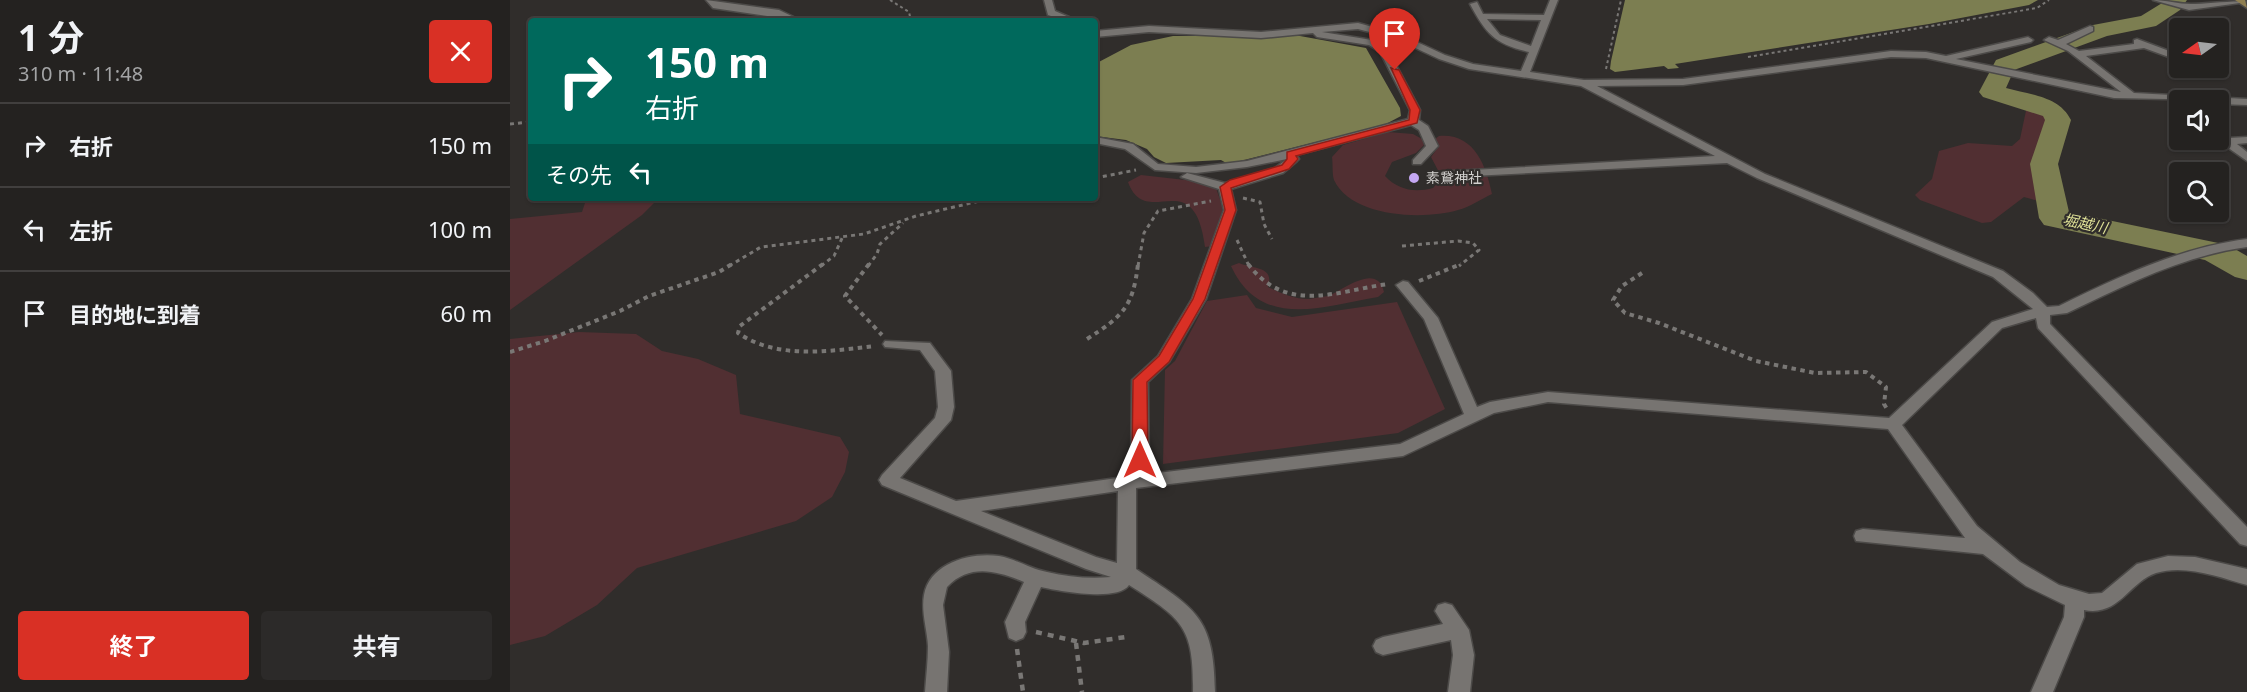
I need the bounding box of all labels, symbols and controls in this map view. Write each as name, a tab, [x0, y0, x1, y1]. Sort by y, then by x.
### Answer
pin	[1369, 8, 1420, 70]
text: 1 分	[18, 13, 84, 62]
icon: arrive	[1378, 17, 1411, 50]
north arrow	[2169, 18, 2229, 78]
map controls	[2169, 18, 2229, 222]
button: close	[429, 20, 492, 83]
text: 150 m	[645, 33, 769, 90]
icon: right	[546, 42, 624, 120]
text: 310 m · 11:48	[18, 60, 143, 87]
text: 右折	[645, 89, 699, 126]
button: sound	[2169, 90, 2229, 150]
icon: right	[18, 129, 51, 162]
text: 150 m	[428, 130, 492, 160]
text: 右折	[69, 131, 113, 161]
icon: left	[624, 156, 657, 189]
text: その先	[546, 159, 612, 189]
button: search	[2169, 162, 2229, 222]
place label: 素鵞神社	[1426, 168, 1482, 187]
marker: 素鵞神社	[1407, 171, 1421, 185]
water label: 堀越川	[2061, 209, 2111, 238]
icon: left	[18, 213, 51, 246]
text: 100 m	[428, 214, 492, 244]
text: 左折	[69, 215, 113, 245]
icon: arrive	[18, 297, 51, 330]
text: 60 m	[441, 298, 492, 328]
text: 目的地に到着	[69, 299, 201, 329]
position arrow	[1108, 428, 1172, 492]
button: 終了	[18, 611, 249, 680]
button: 共有	[261, 611, 492, 680]

